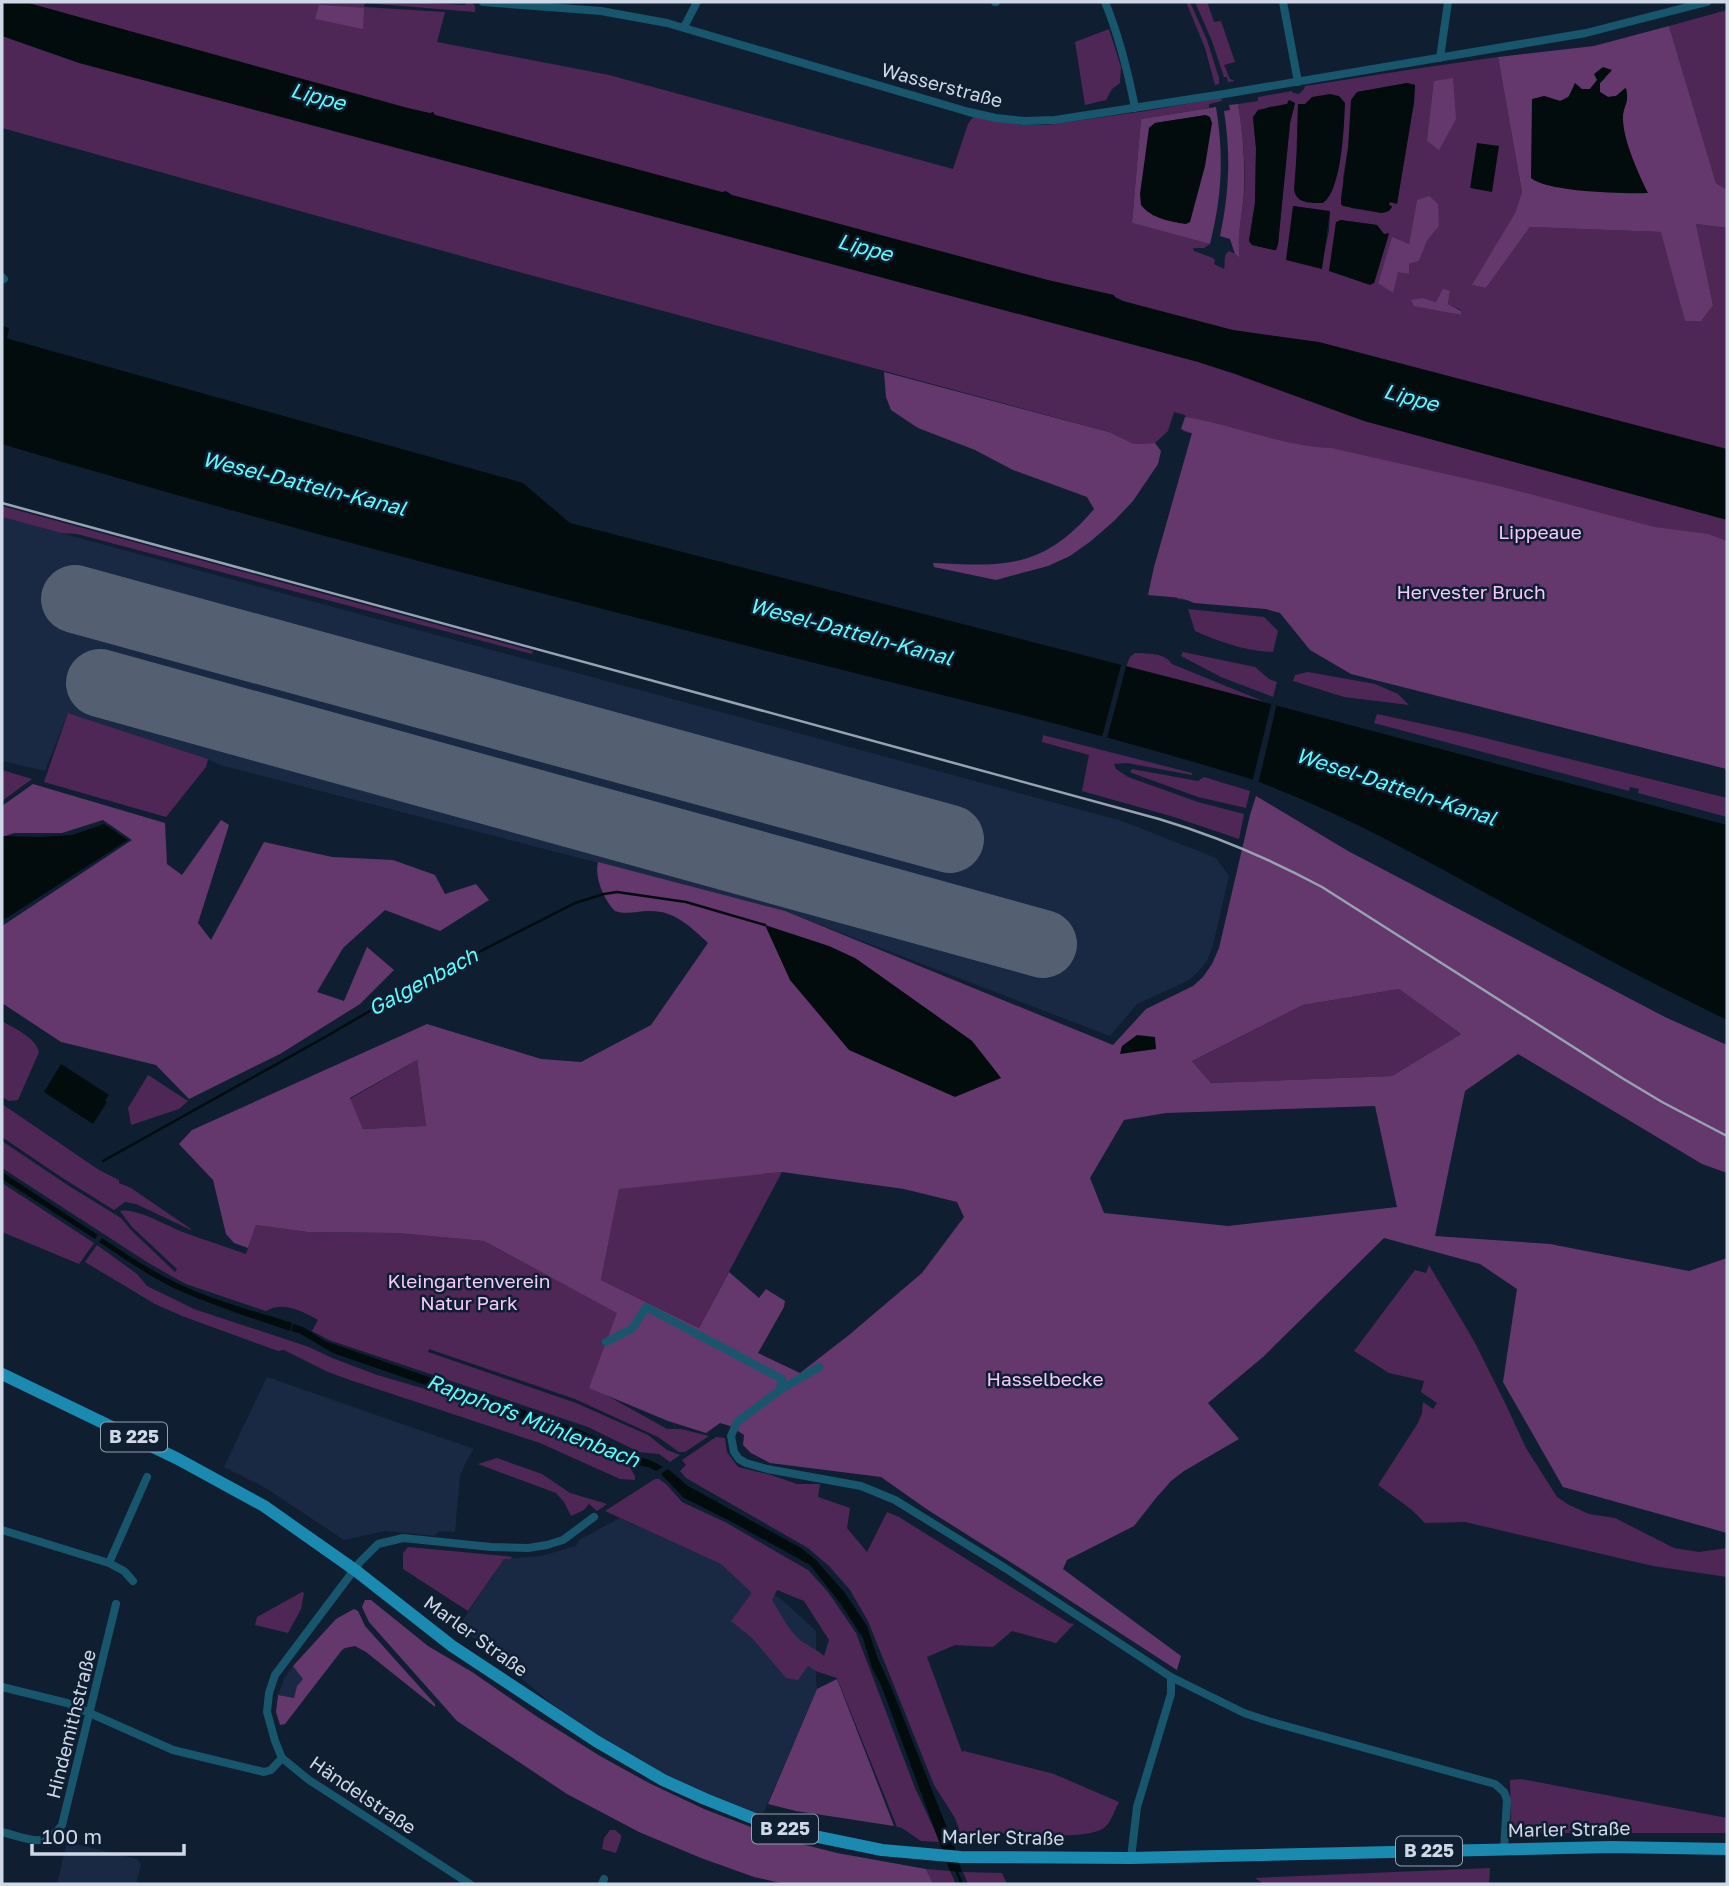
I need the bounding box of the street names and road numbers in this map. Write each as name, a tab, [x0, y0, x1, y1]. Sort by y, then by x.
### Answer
street label: Wasserstraße	[879, 57, 1005, 112]
road number: B 225	[101, 1422, 167, 1452]
street label: Marler Straße	[420, 1590, 533, 1681]
street label: Hindemithstraße	[41, 1647, 100, 1801]
street label: Händelstraße	[306, 1751, 421, 1839]
road number: B 225	[752, 1814, 818, 1843]
street label: Marler Straße	[1507, 1816, 1631, 1841]
street label: Marler Straße	[941, 1824, 1065, 1849]
road number: B 225	[1396, 1837, 1462, 1866]

